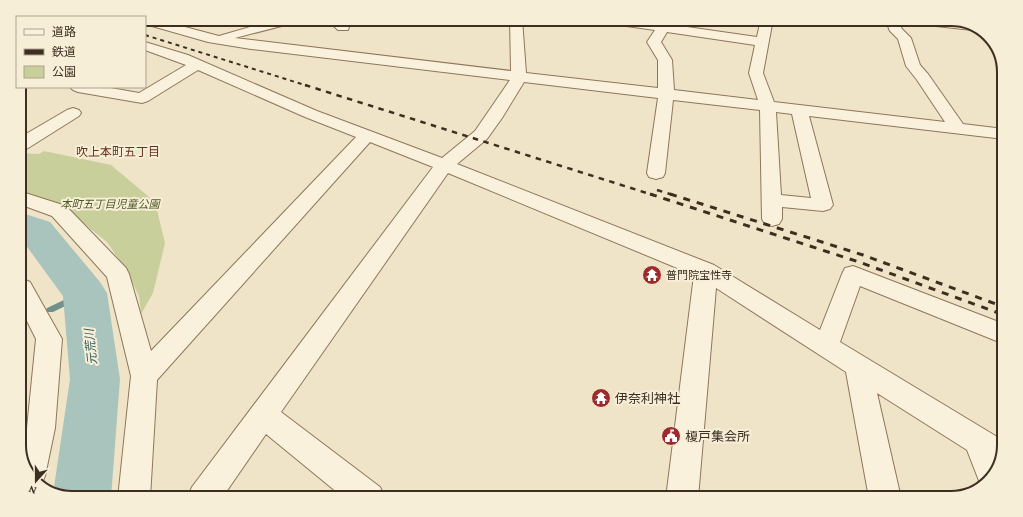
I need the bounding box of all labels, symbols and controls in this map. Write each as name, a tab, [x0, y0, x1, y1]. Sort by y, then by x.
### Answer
legend	[16, 16, 146, 88]
text: 道路	[52, 25, 76, 39]
text: 鉄道	[52, 45, 76, 59]
text: 公園	[52, 65, 76, 79]
district label: 吹上本町五丁目	[76, 145, 160, 159]
park label: 本町五丁目児童公園	[61, 198, 161, 210]
temple icon: 普門院宝性寺	[641, 264, 663, 286]
place label: 普門院宝性寺	[666, 269, 732, 281]
water label: 元荒川	[82, 326, 100, 366]
temple icon: 伊奈利神社	[590, 387, 612, 409]
place label: 伊奈利神社	[615, 391, 680, 406]
public building icon: 榎戸集会所	[660, 425, 682, 447]
place label: 榎戸集会所	[685, 429, 750, 444]
north arrow	[16, 461, 56, 501]
text: N	[26, 483, 38, 497]

